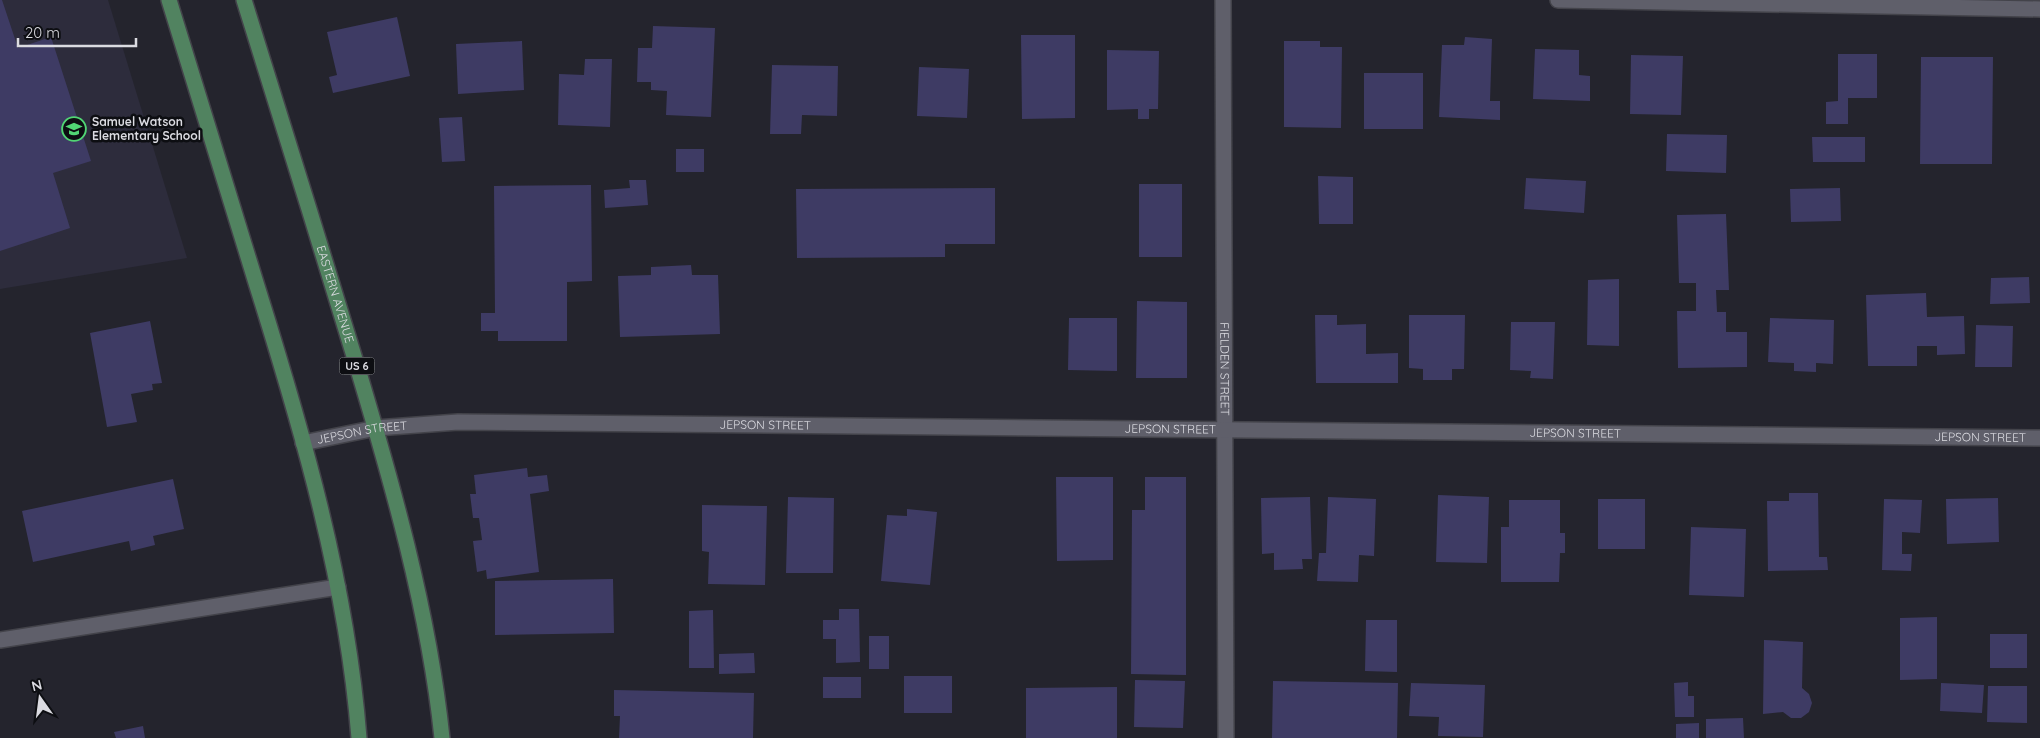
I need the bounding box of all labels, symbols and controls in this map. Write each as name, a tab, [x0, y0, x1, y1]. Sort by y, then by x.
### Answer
scale bar	[18, 15, 135, 47]
text: 20 m	[25, 23, 60, 42]
place label: Samuel Watson Elementary School	[92, 114, 201, 143]
school or university icon: Samuel Watson Elementary School	[61, 116, 87, 142]
street label: EASTERN AVENUE	[314, 243, 358, 345]
street label: FIELDEN STREET	[1217, 322, 1233, 416]
road number: US 6	[340, 358, 374, 374]
street label: JEPSON STREET	[719, 417, 811, 433]
street label: JEPSON STREET	[315, 418, 408, 447]
street label: JEPSON STREET	[1124, 421, 1216, 437]
street label: JEPSON STREET	[1529, 425, 1621, 441]
street label: JEPSON STREET	[1934, 429, 2026, 445]
north arrow	[15, 673, 65, 723]
text: N	[30, 675, 44, 695]

